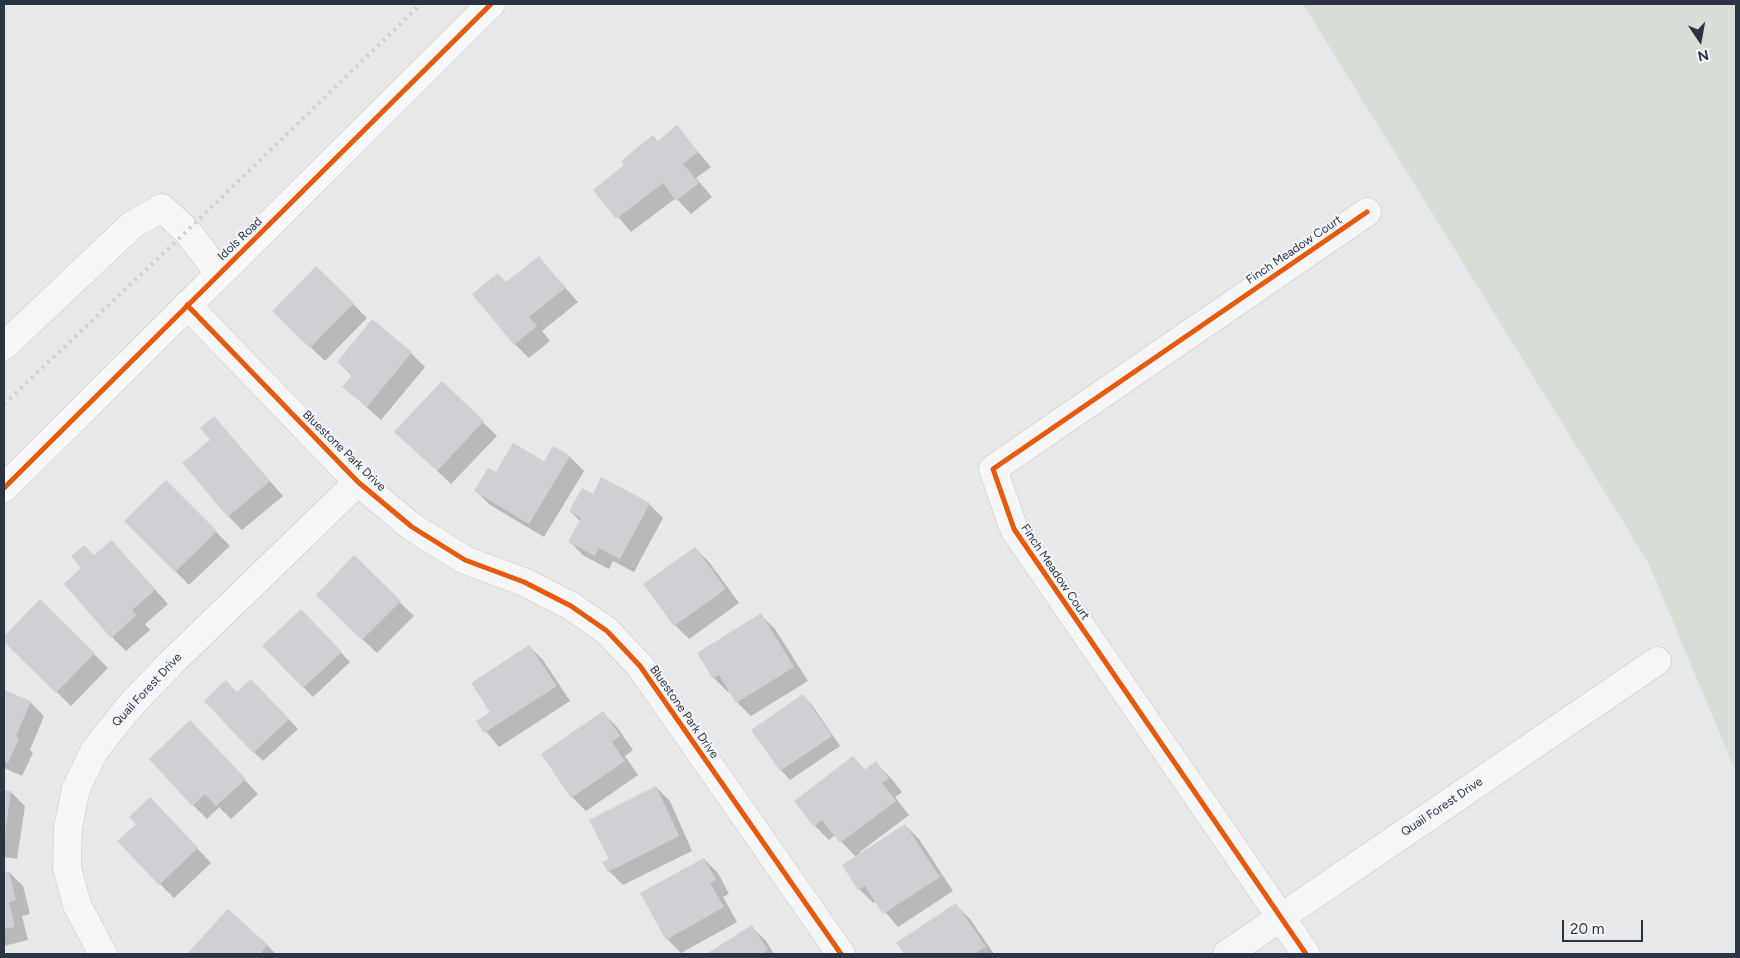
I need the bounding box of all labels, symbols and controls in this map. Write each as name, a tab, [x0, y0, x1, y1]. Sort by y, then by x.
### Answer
north arrow	[1675, 15, 1725, 65]
text: N	[1696, 46, 1710, 65]
street label: Finch Meadow Court	[1244, 213, 1344, 287]
street label: Idols Road	[215, 214, 265, 264]
street label: Bluestone Park Drive	[299, 408, 389, 494]
street label: Finch Meadow Court	[1018, 522, 1092, 622]
street label: Quail Forest Drive	[109, 650, 185, 730]
street label: Bluestone Park Drive	[647, 663, 721, 761]
street label: Quail Forest Drive	[1398, 774, 1486, 840]
scale bar	[1565, 910, 1646, 942]
text: 20 m	[1570, 920, 1604, 938]

